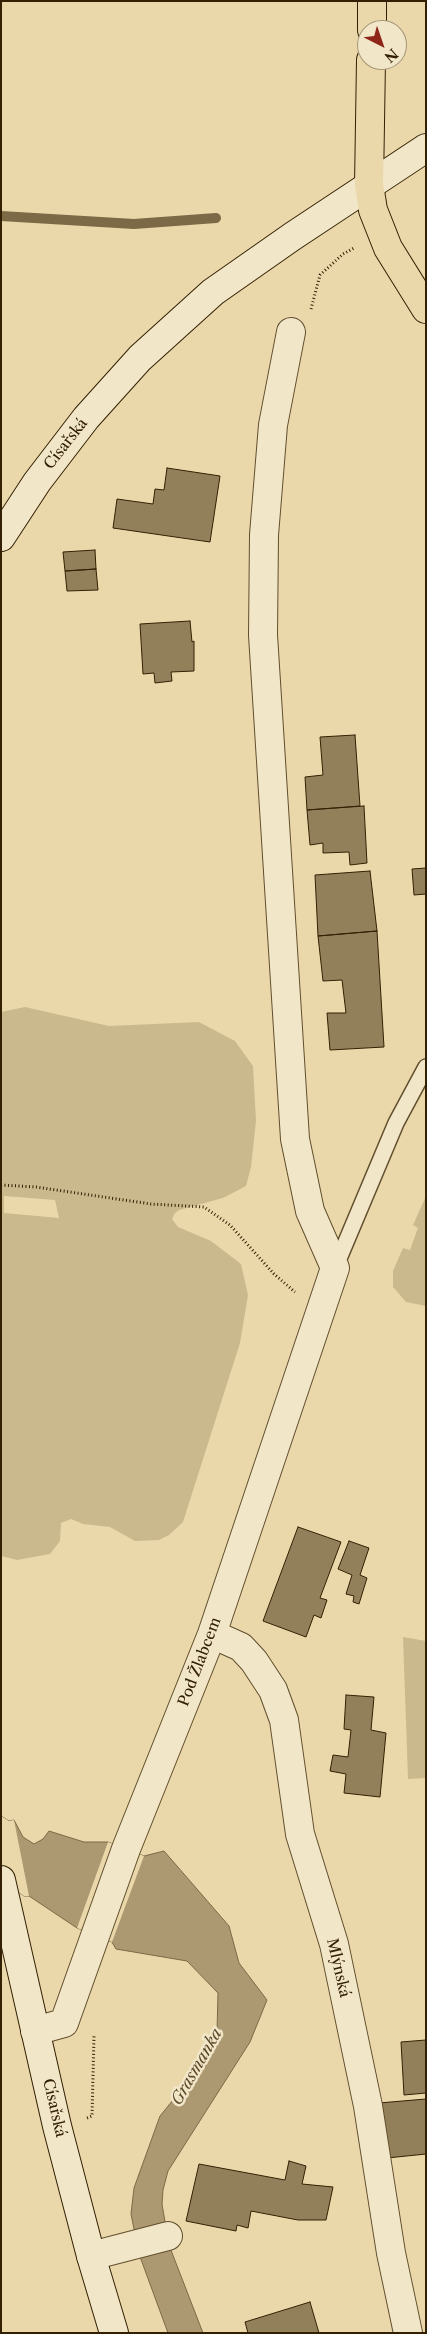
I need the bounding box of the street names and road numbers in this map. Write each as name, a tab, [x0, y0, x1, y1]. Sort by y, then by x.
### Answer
street label: Císařská	[41, 415, 91, 473]
street label: Pod Žlabcem	[175, 1615, 225, 1709]
street label: Mlýnská	[322, 1937, 354, 1999]
street label: Císařská	[39, 2077, 69, 2139]

